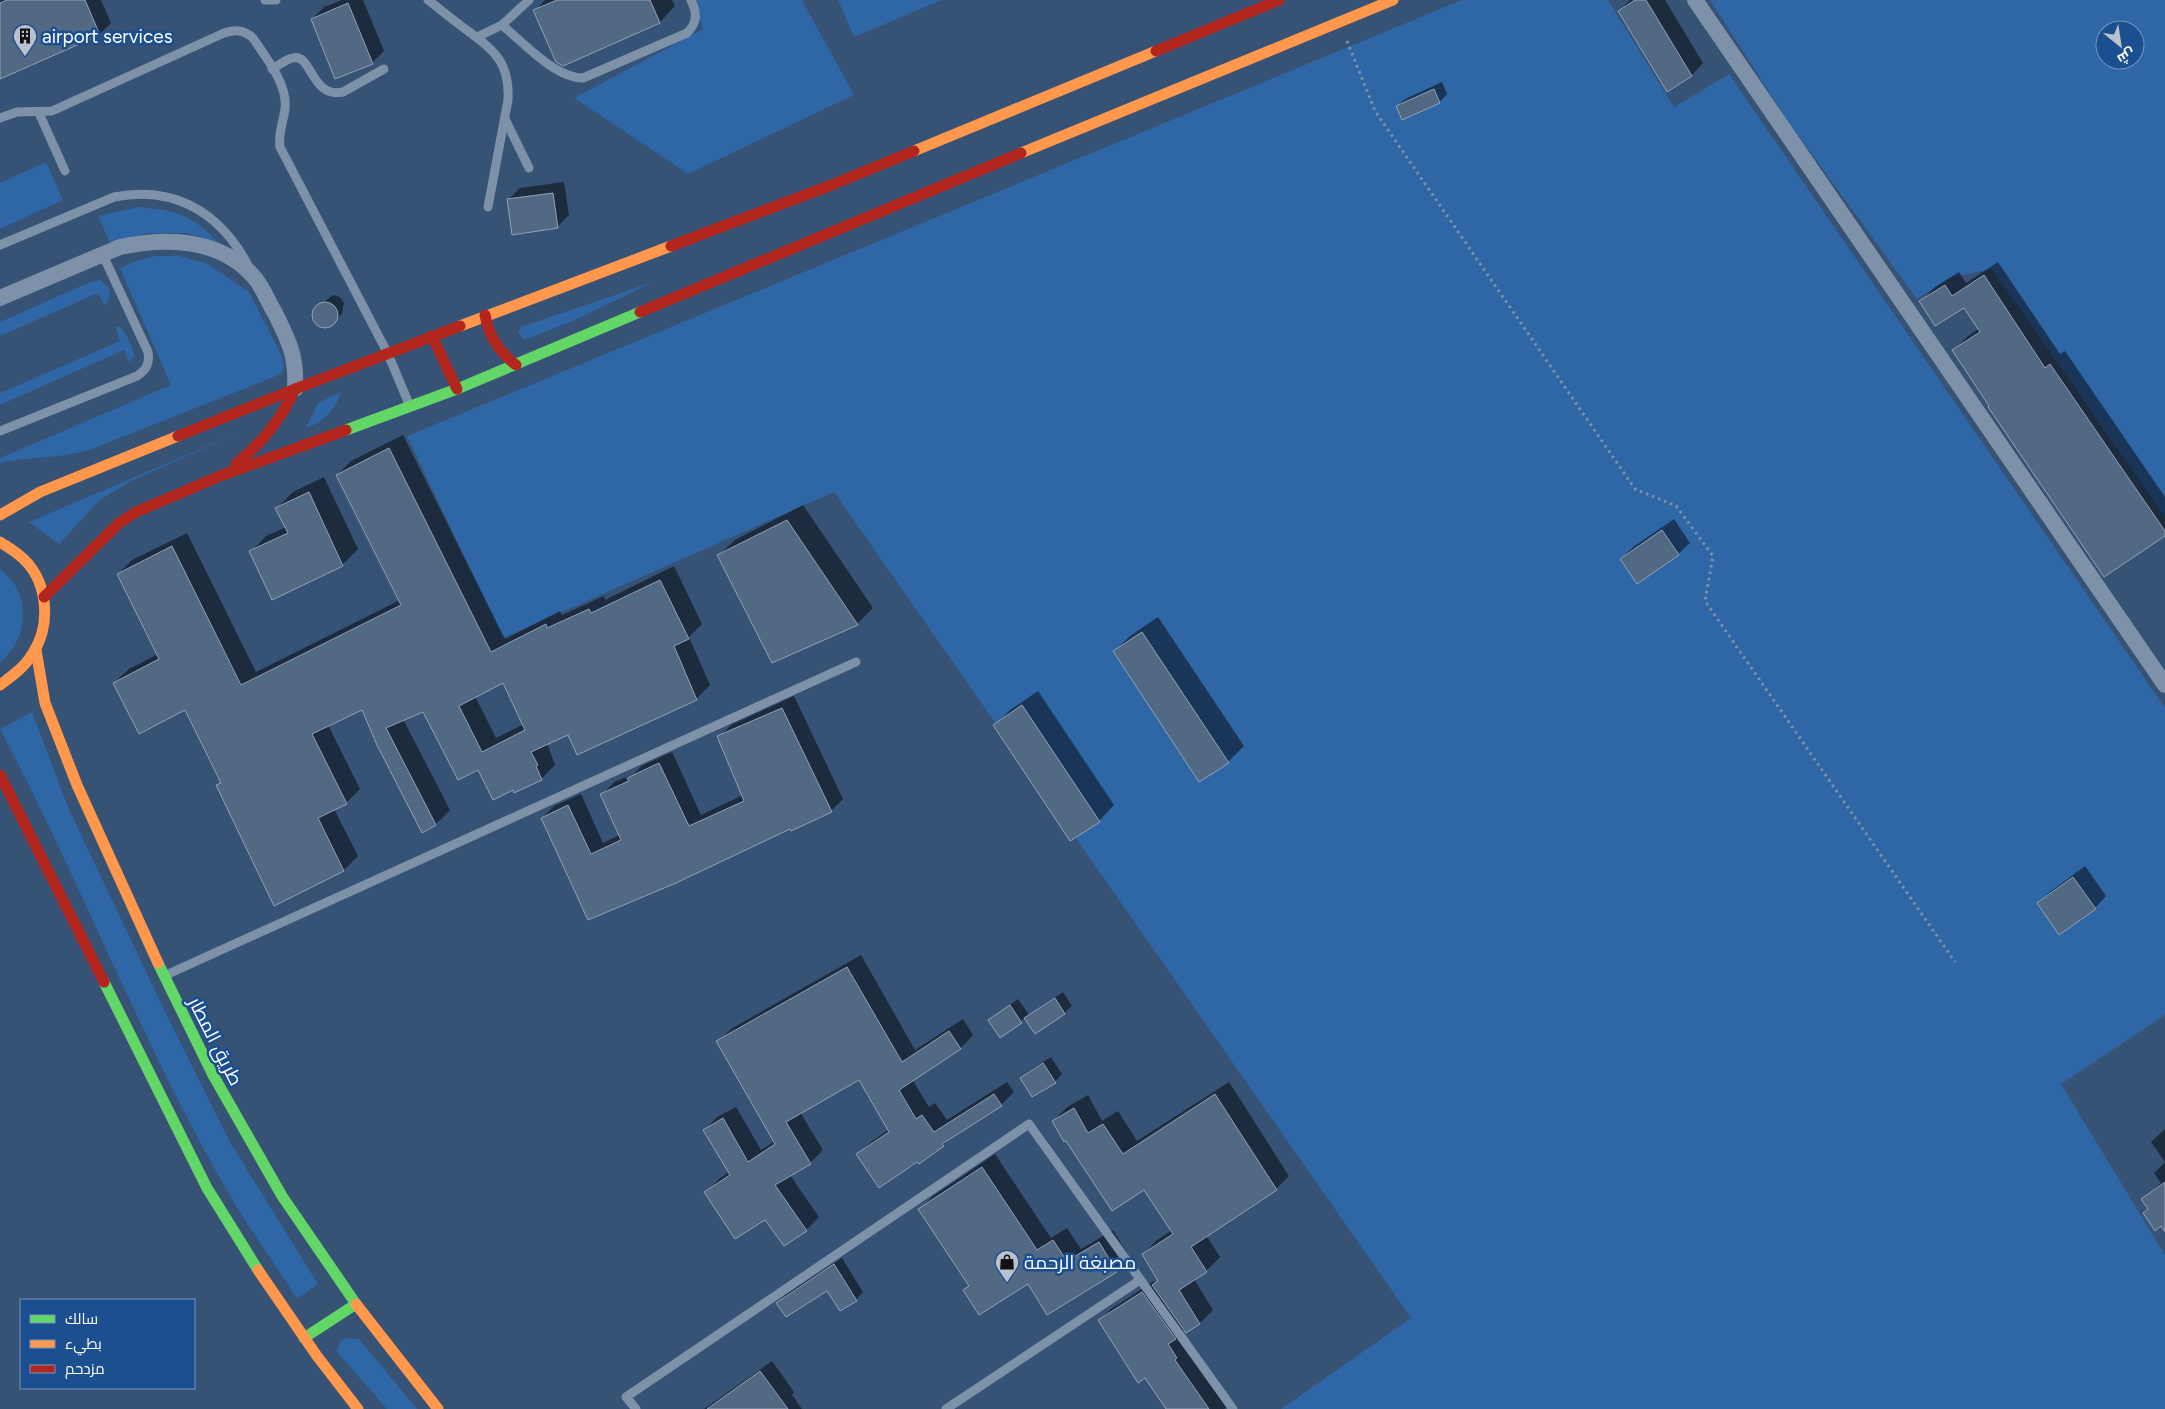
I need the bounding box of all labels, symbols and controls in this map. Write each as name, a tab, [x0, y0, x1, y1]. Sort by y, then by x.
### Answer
north arrow	[2095, 20, 2145, 70]
building icon: airport services	[12, 23, 38, 57]
place label: airport services	[42, 25, 173, 48]
text: ش	[2114, 44, 2138, 68]
street label: طريق المطار	[182, 992, 248, 1090]
shop icon: مصبغة الرحمة	[994, 1249, 1020, 1283]
place label: مصبغة الرحمة	[1024, 1251, 1136, 1274]
legend	[20, 1299, 195, 1389]
text: سالك	[65, 1310, 98, 1328]
text: بطيء	[65, 1335, 102, 1356]
text: مزدحم	[65, 1360, 105, 1379]

